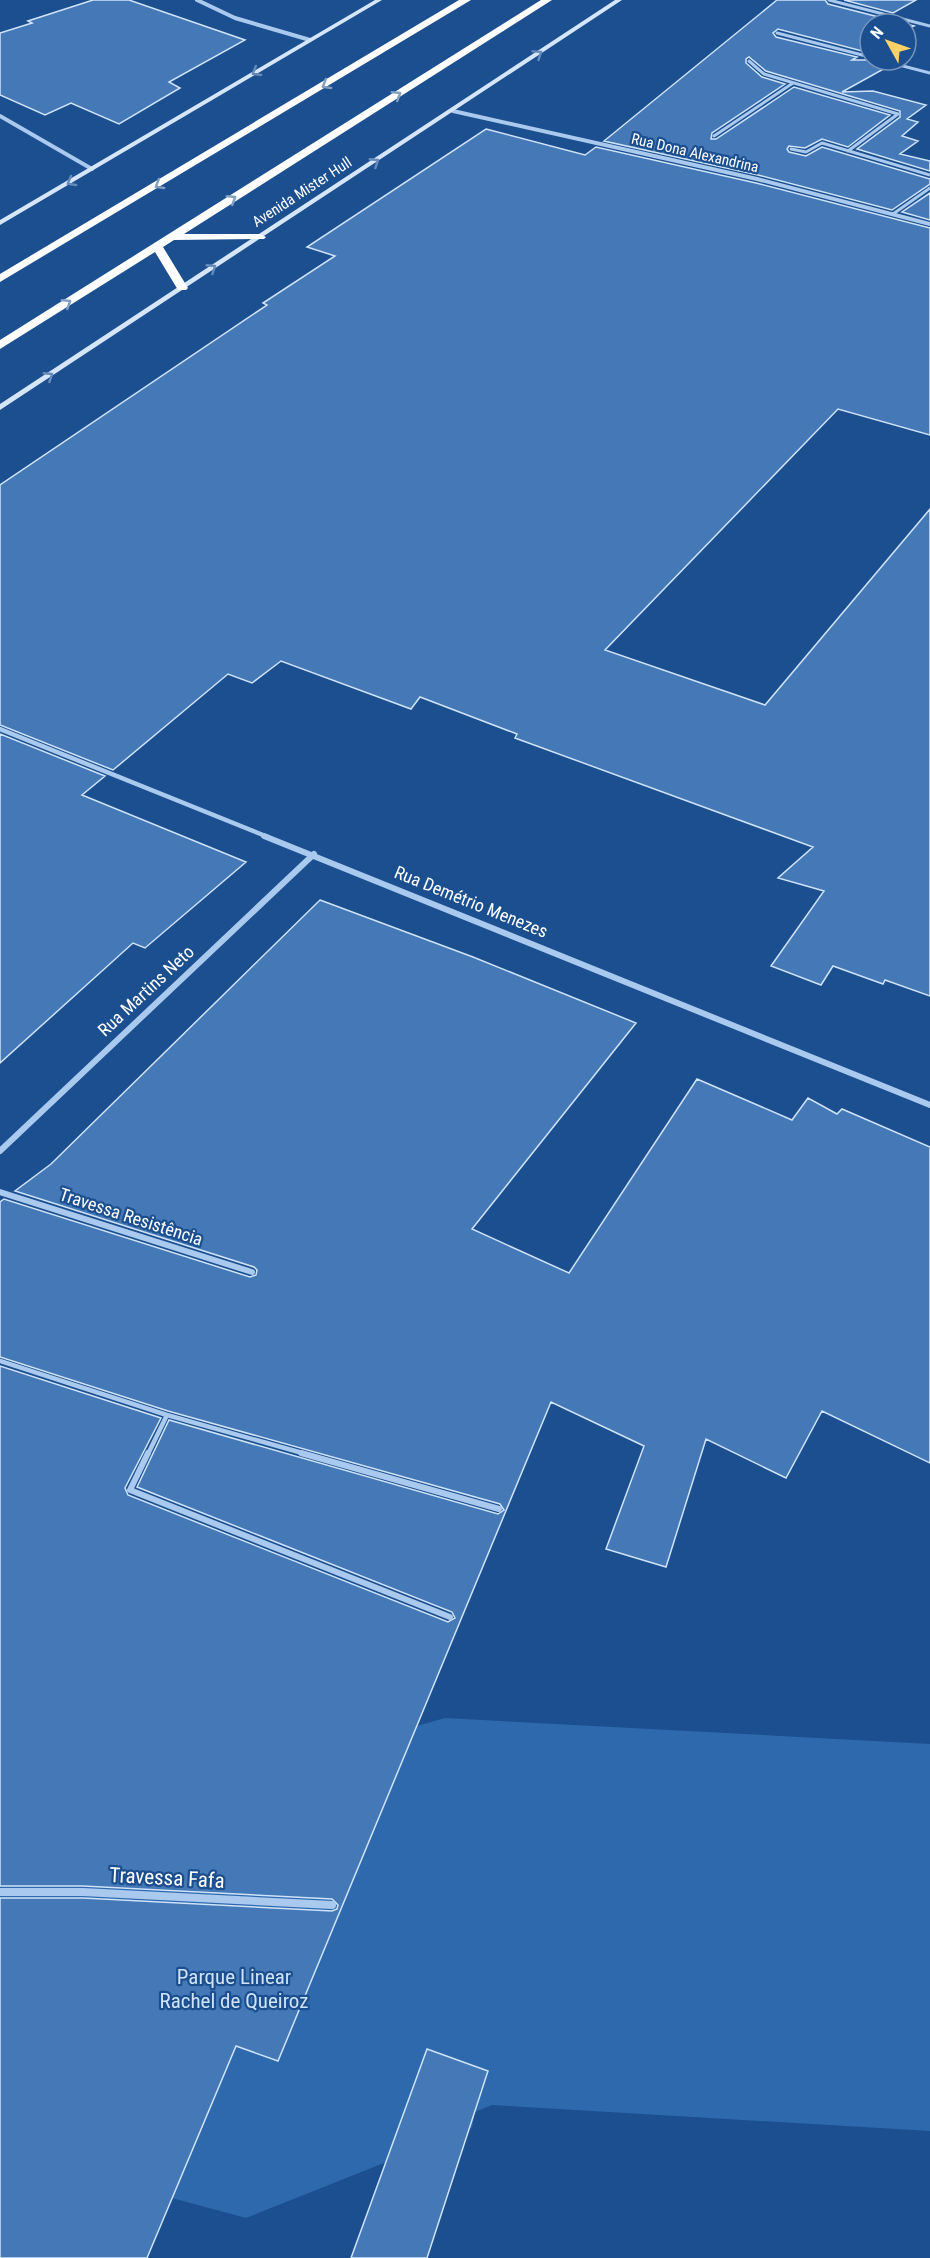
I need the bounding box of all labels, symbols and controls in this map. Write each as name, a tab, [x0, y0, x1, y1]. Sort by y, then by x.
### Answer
north arrow	[858, 12, 918, 72]
text: N	[866, 23, 887, 43]
one-way arrow	[531, 50, 542, 61]
one-way arrow	[252, 65, 262, 76]
one-way arrow	[322, 78, 332, 90]
one-way arrow	[391, 90, 401, 102]
street label: Rua Dona Alexandrina	[630, 130, 760, 176]
street label: Avenida Mister Hull	[249, 153, 355, 231]
one-way arrow	[368, 158, 379, 169]
one-way arrow	[66, 175, 77, 186]
one-way arrow	[155, 178, 165, 189]
one-way arrow	[226, 196, 237, 207]
one-way arrow	[206, 264, 216, 276]
one-way arrow	[61, 298, 71, 310]
one-way arrow	[43, 371, 53, 383]
street label: Rua Demétrio Menezes	[391, 861, 551, 942]
street label: Rua Martins Neto	[93, 941, 198, 1040]
street label: Travessa Resistência	[57, 1183, 206, 1250]
street label: Travessa Fafa	[109, 1863, 225, 1893]
park label: Parque Linear Rachel de Queiroz	[160, 1965, 308, 2013]

